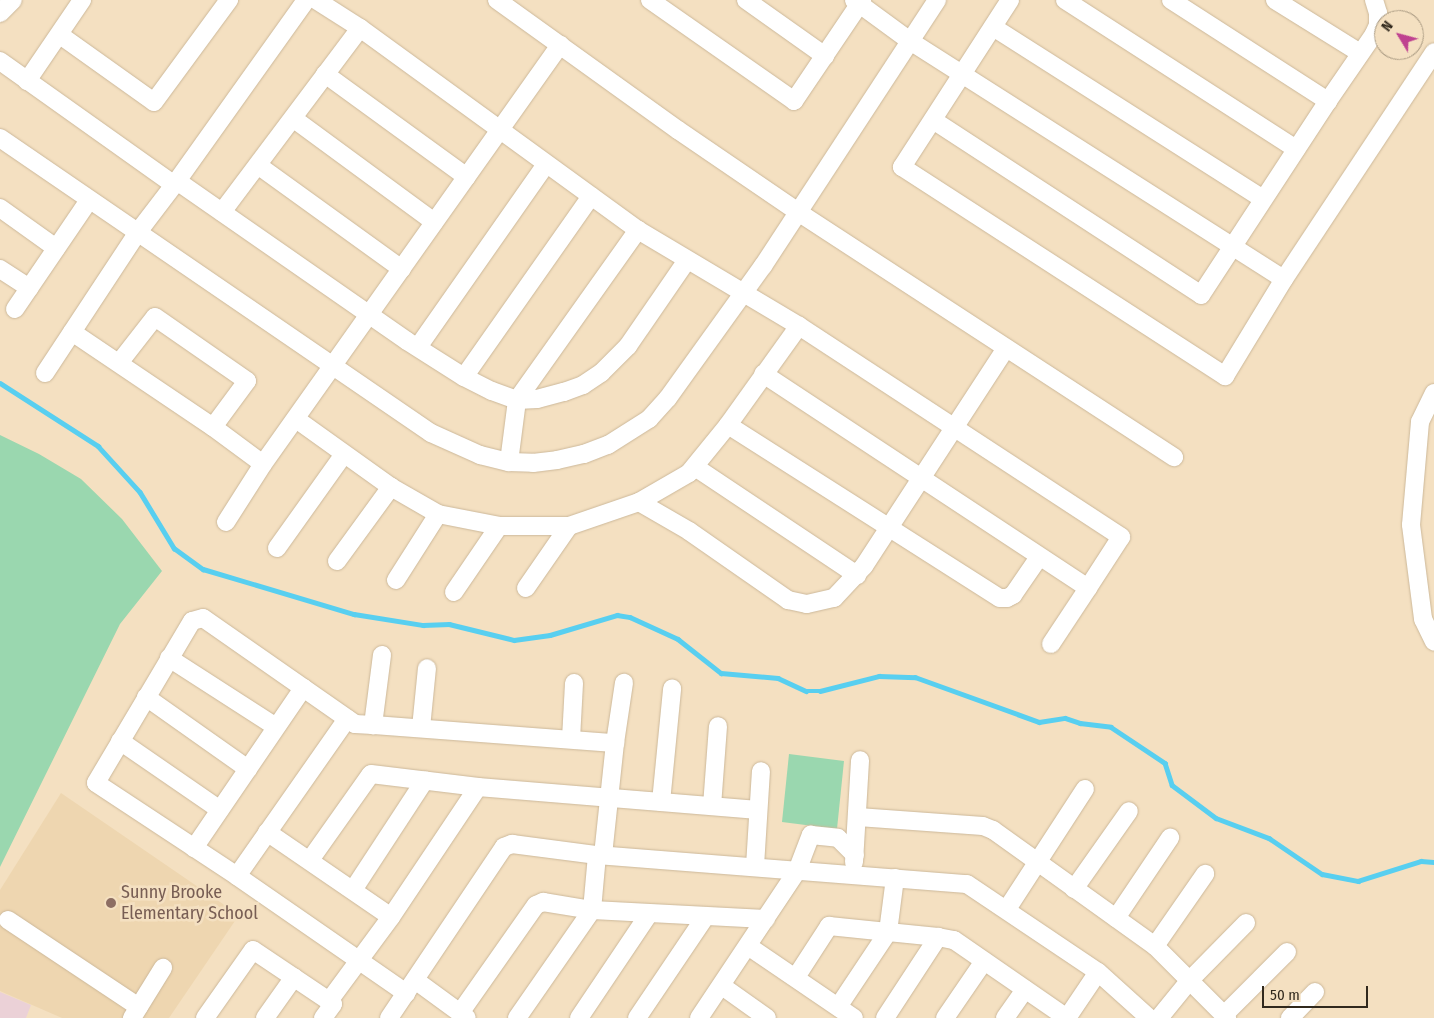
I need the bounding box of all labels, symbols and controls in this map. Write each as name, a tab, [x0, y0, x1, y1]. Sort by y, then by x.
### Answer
north arrow	[1374, 10, 1424, 60]
text: N	[1378, 18, 1397, 35]
place label: Sunny Brooke Elementary School	[121, 882, 258, 924]
marker: Sunny Brooke Elementary School	[105, 897, 117, 909]
scale bar	[1264, 976, 1370, 1008]
text: 50 m	[1270, 986, 1300, 1004]

